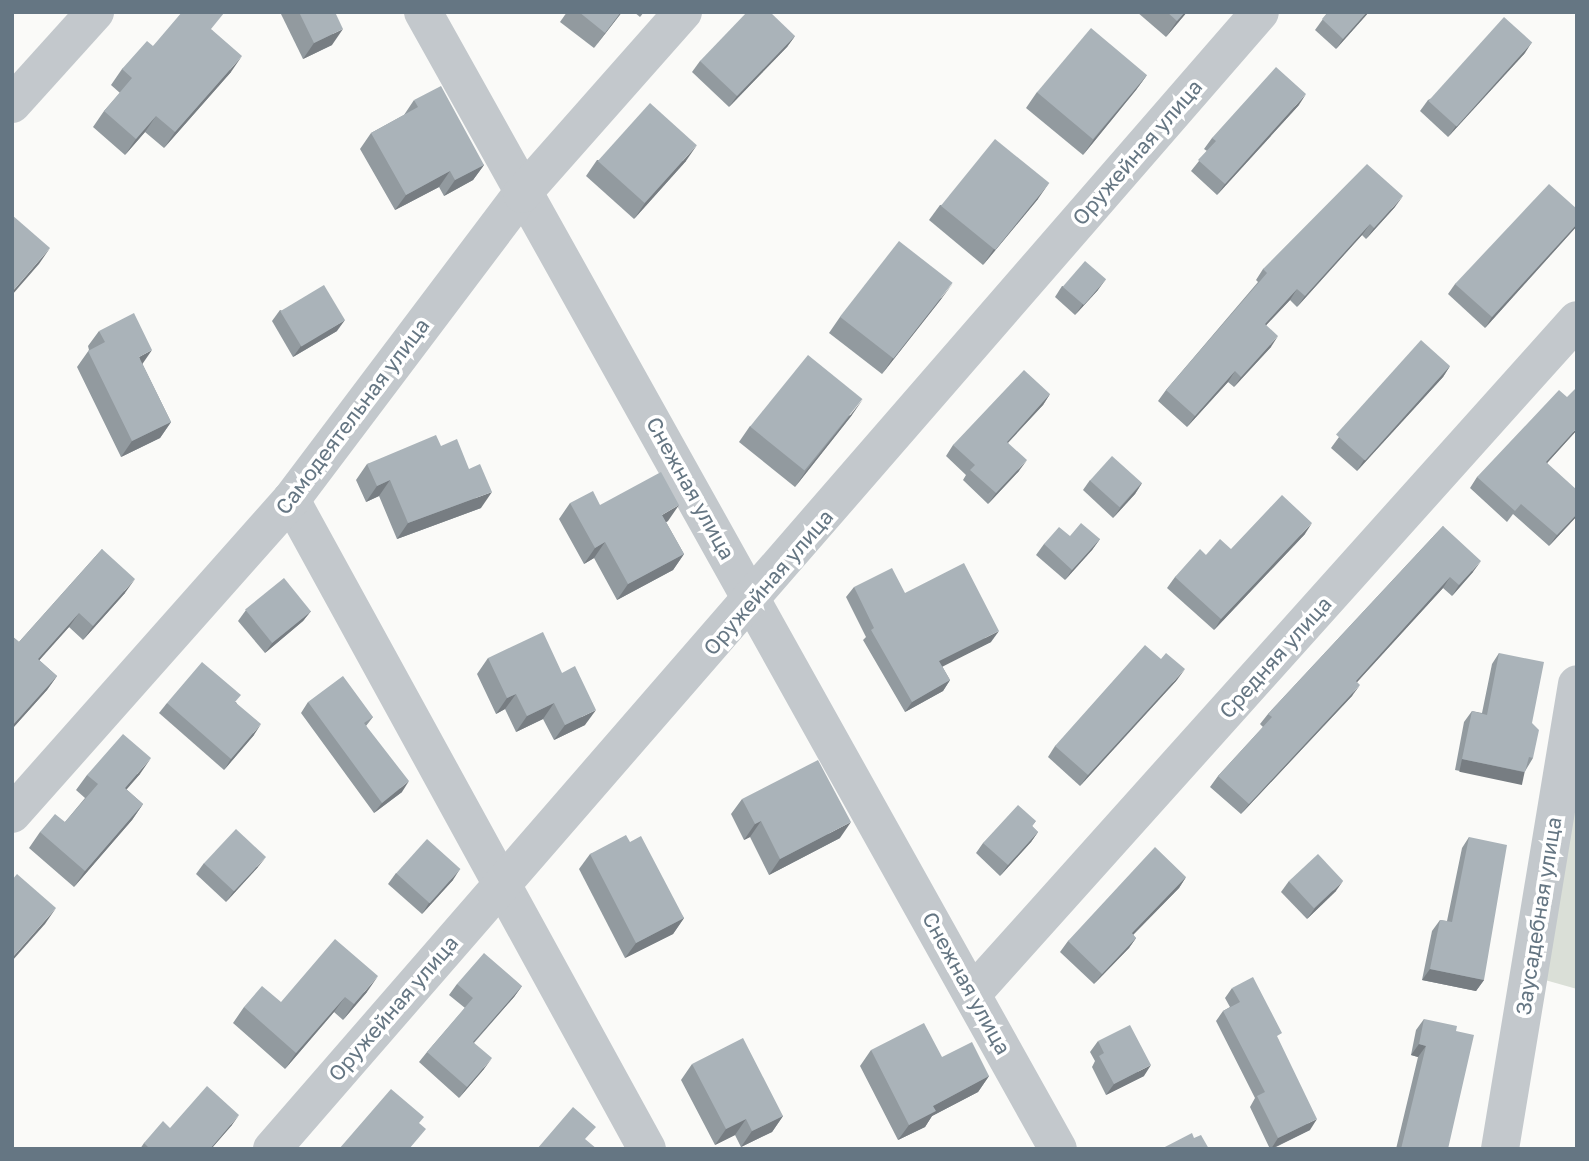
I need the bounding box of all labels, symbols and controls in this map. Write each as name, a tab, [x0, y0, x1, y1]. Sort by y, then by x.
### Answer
street label: Оружейная улица	[1067, 74, 1207, 230]
street label: Самодеятельная улица	[270, 313, 434, 519]
street label: Снежная улица	[641, 412, 741, 564]
street label: Оружейная улица	[698, 504, 838, 660]
street label: Средняя улица	[1214, 591, 1336, 723]
street label: Заусадебная улица	[1510, 815, 1566, 1017]
street label: Снежная улица	[917, 907, 1017, 1059]
street label: Оружейная улица	[323, 930, 463, 1086]

